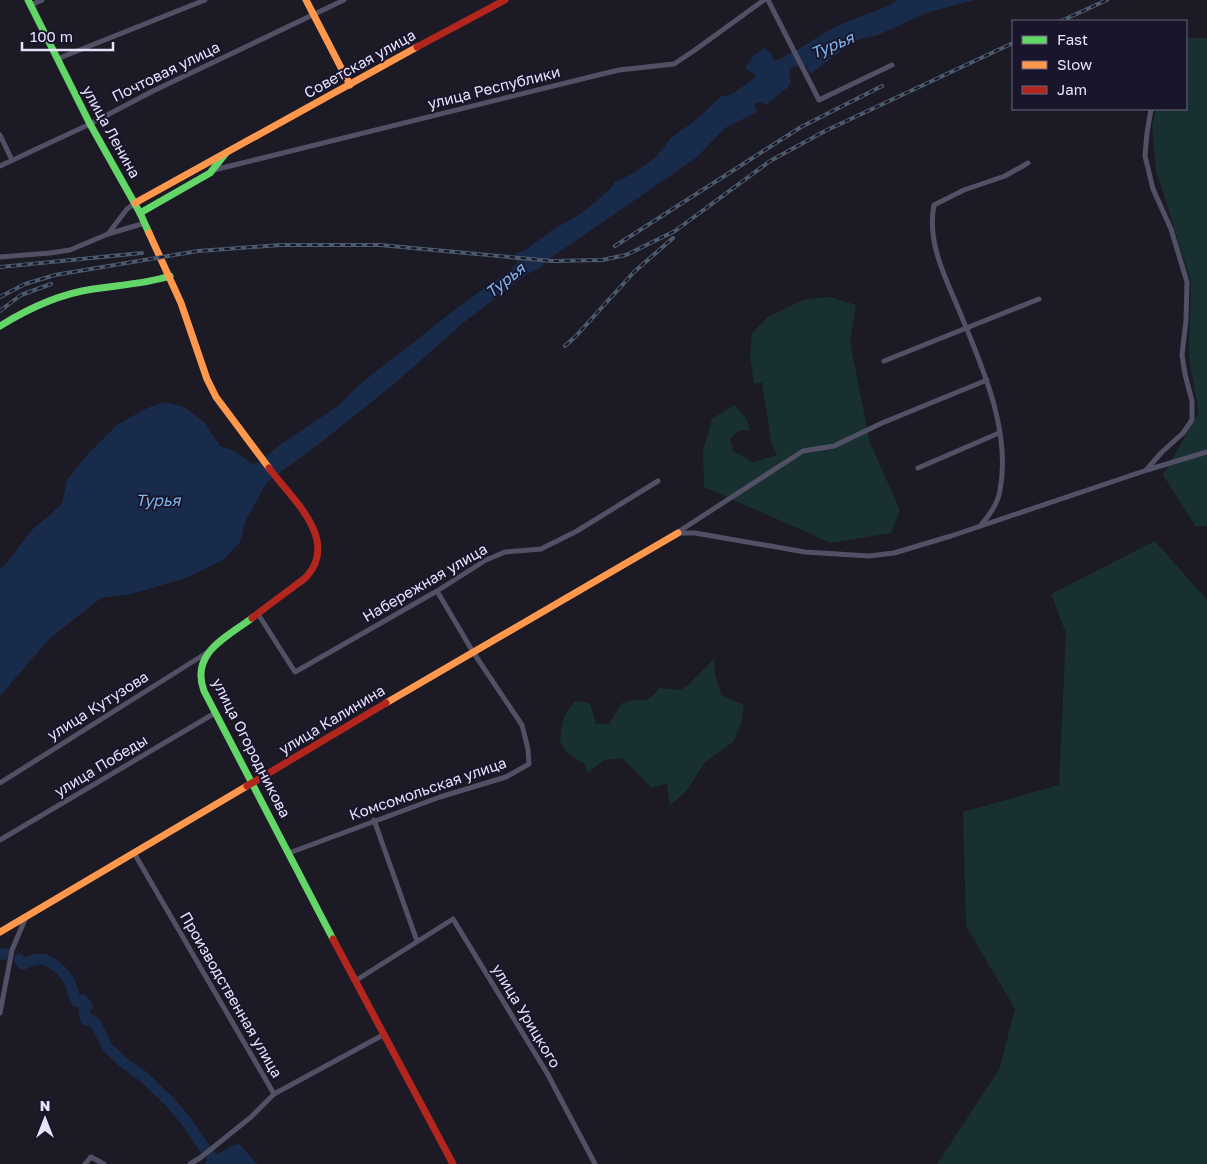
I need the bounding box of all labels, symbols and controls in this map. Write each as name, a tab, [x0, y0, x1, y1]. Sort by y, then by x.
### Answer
scale bar	[22, 20, 114, 52]
legend	[1012, 20, 1187, 110]
street label: Советская улица	[301, 25, 418, 101]
text: 100 m	[30, 27, 73, 45]
water label: Турья	[807, 27, 857, 63]
text: Fast	[1057, 30, 1088, 48]
street label: Почтовая улица	[109, 37, 223, 105]
text: Slow	[1057, 55, 1092, 73]
street label: улица Республики	[426, 62, 562, 112]
text: Jam	[1057, 80, 1087, 98]
street label: улица Ленина	[79, 82, 145, 181]
water label: Турья	[481, 258, 529, 302]
water label: Турья	[136, 490, 181, 510]
street label: Набережная улица	[359, 539, 490, 625]
street label: улица Кутузова	[44, 667, 151, 743]
street label: улица Огородникова	[209, 675, 295, 820]
street label: улица Калинина	[275, 680, 388, 758]
street label: улица Победы	[51, 730, 150, 800]
street label: Комсомольская улица	[347, 753, 509, 823]
street label: Производственная улица	[177, 908, 287, 1081]
street label: улица Урицкого	[489, 960, 565, 1071]
north arrow	[20, 1094, 70, 1144]
text: N	[40, 1097, 50, 1114]

